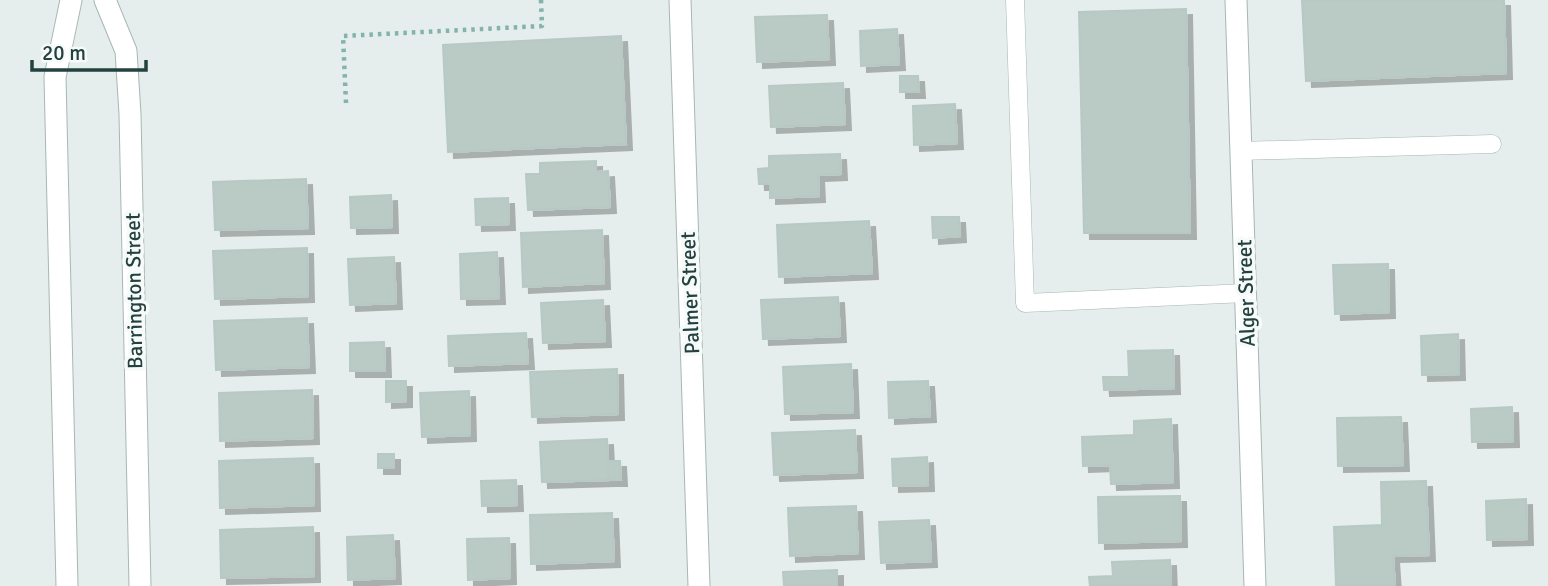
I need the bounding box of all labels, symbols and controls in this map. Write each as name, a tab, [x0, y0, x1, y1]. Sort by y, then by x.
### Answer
scale bar	[32, 28, 145, 72]
text: 20 m	[42, 40, 86, 66]
street label: Barrington Street	[120, 213, 148, 369]
street label: Palmer Street	[675, 231, 705, 355]
street label: Alger Street	[1231, 239, 1261, 347]

